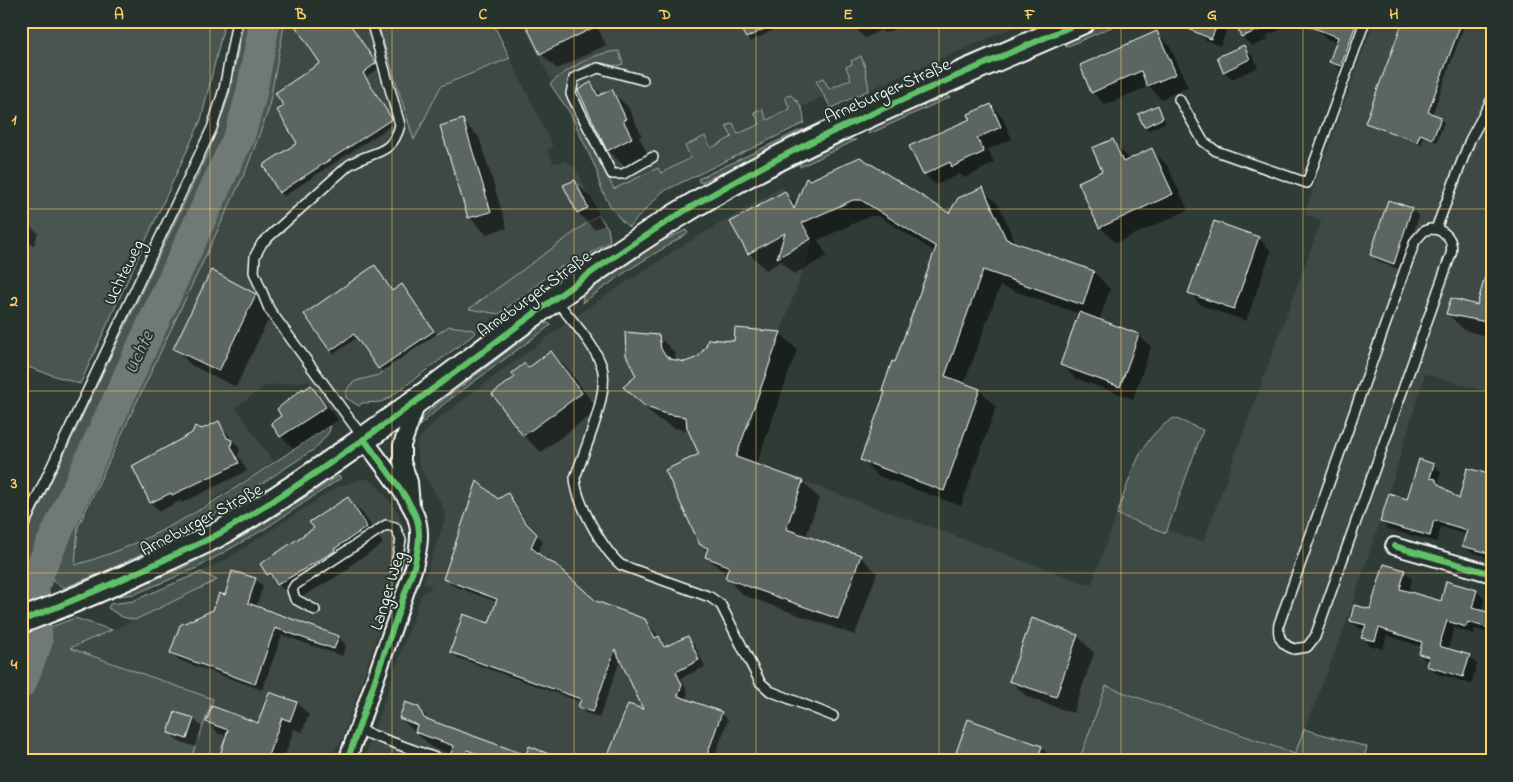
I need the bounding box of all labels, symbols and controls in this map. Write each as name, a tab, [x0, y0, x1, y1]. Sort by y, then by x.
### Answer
text: A	[114, 3, 124, 27]
text: B	[295, 3, 307, 27]
text: C	[479, 3, 488, 27]
text: D	[658, 3, 671, 27]
text: E	[843, 3, 853, 27]
text: F	[1024, 3, 1036, 27]
text: G	[1207, 3, 1217, 27]
text: H	[1389, 3, 1399, 27]
street label: Arneburger Straße	[821, 52, 956, 132]
text: 1	[11, 108, 17, 132]
street label: Uchteweg	[98, 236, 153, 311]
street label: Arneburger Straße	[473, 244, 599, 346]
text: 2	[9, 290, 18, 314]
water label: Uchte	[118, 326, 162, 379]
text: 3	[10, 472, 18, 496]
street label: Arneburger Straße	[136, 477, 269, 565]
street label: Langer Weg	[365, 548, 414, 634]
text: 4	[10, 653, 18, 677]

